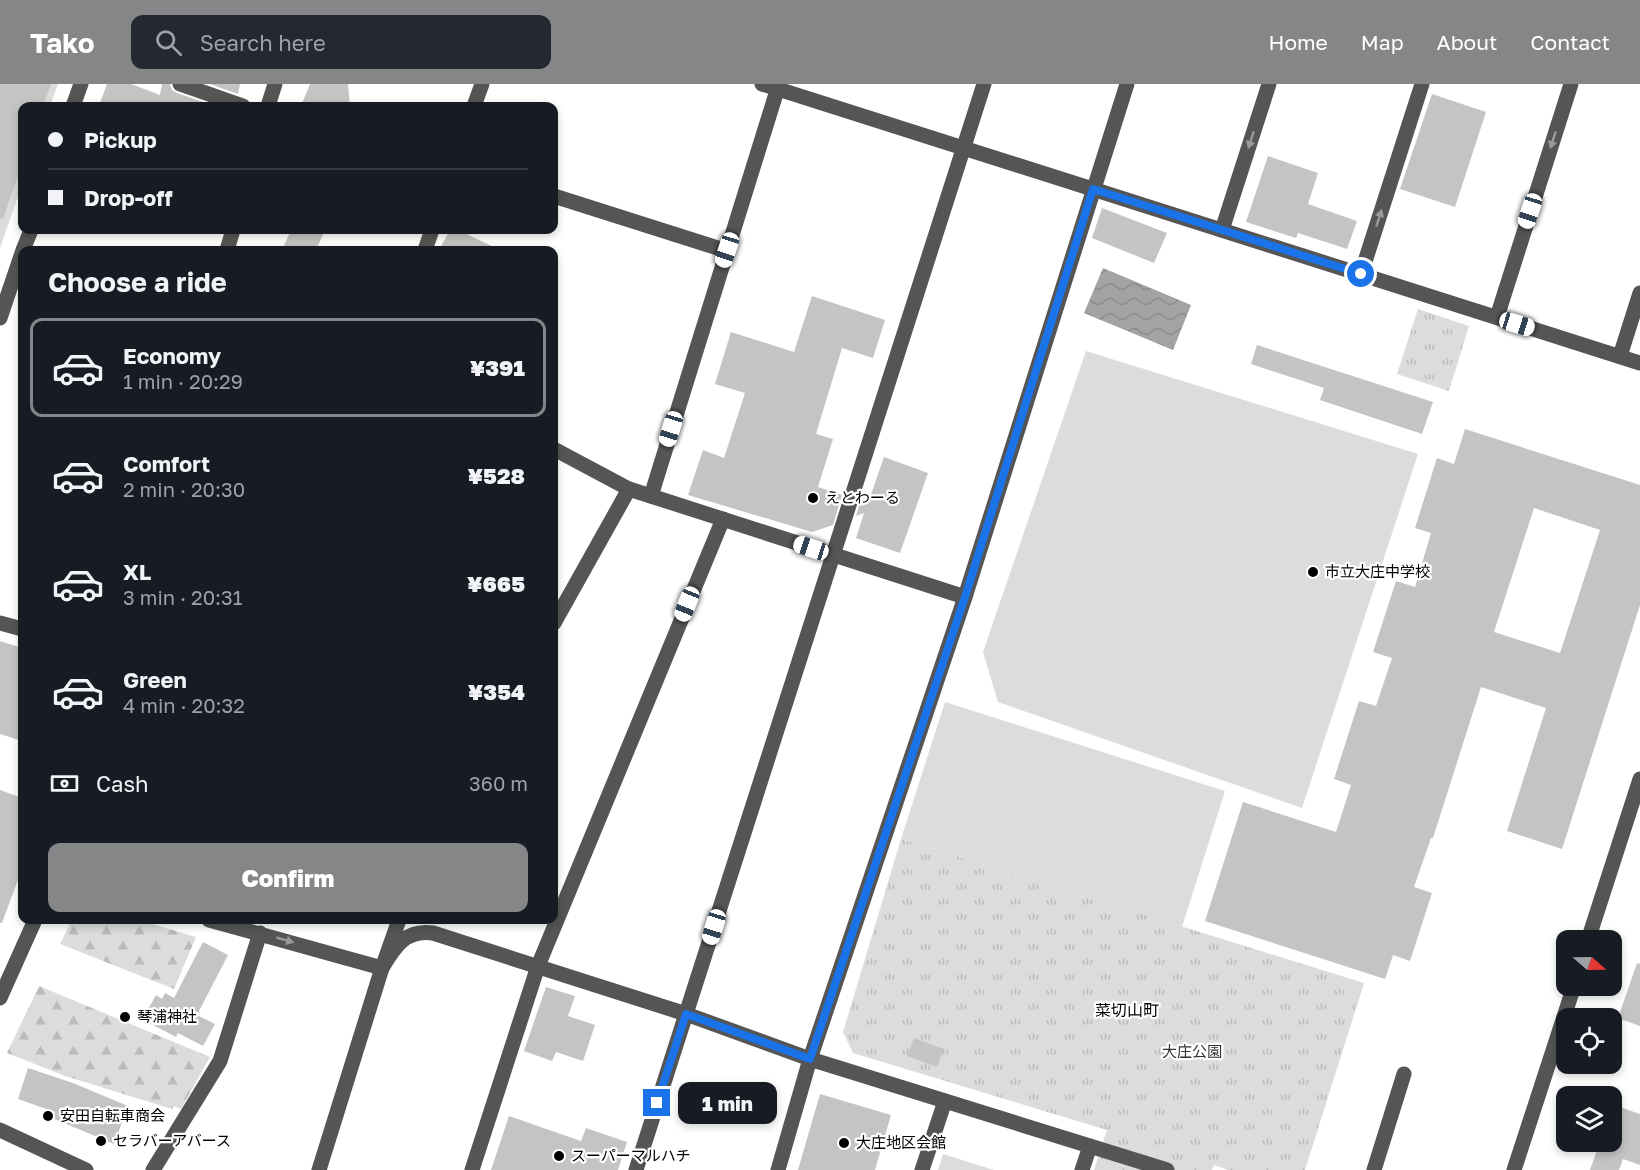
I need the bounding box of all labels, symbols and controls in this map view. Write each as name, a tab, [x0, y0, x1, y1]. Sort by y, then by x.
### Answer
search box	[131, 15, 551, 69]
text: Tako	[30, 26, 95, 59]
icon: search	[152, 26, 185, 59]
text: Search here	[200, 29, 326, 56]
text: Home	[1268, 29, 1328, 55]
text: Map	[1361, 29, 1404, 55]
text: About	[1437, 29, 1497, 55]
text: Contact	[1530, 29, 1610, 55]
text: Pickup	[84, 126, 157, 153]
one-way arrow	[1246, 131, 1256, 149]
one-way arrow	[1548, 131, 1557, 149]
text: Drop-off	[84, 184, 173, 211]
car	[1516, 191, 1544, 231]
one-way arrow	[1375, 209, 1384, 227]
car	[713, 230, 741, 270]
route start	[1347, 260, 1374, 287]
text: Choose a ride	[48, 266, 227, 298]
car	[1497, 310, 1537, 338]
icon: car	[51, 341, 105, 395]
text: Economy	[123, 342, 221, 369]
text: ¥391	[470, 354, 525, 381]
text: 1 min · 20:29	[123, 369, 243, 393]
car	[657, 409, 685, 449]
icon: car	[51, 449, 105, 503]
text: Comfort	[123, 450, 210, 477]
text: ¥528	[468, 462, 525, 489]
text: 2 min · 20:30	[123, 477, 245, 501]
place label: えとわーる	[825, 488, 900, 506]
marker: えとわーる	[806, 491, 820, 505]
car	[791, 534, 831, 562]
icon: car	[51, 557, 105, 611]
text: XL	[123, 558, 151, 585]
place label: 市立大庄中学校	[1325, 562, 1430, 580]
marker: 市立大庄中学校	[1306, 565, 1320, 579]
text: ¥665	[467, 570, 525, 597]
car	[672, 584, 702, 624]
text: 3 min · 20:31	[123, 585, 242, 609]
icon: car	[51, 665, 105, 719]
text: Green	[123, 666, 187, 693]
text: ¥354	[468, 678, 525, 705]
text: 4 min · 20:32	[123, 693, 245, 717]
icon: cash	[48, 767, 81, 800]
text: Cash	[96, 770, 149, 797]
text: 360 m	[469, 771, 528, 795]
button: Confirm	[48, 843, 528, 912]
car	[700, 907, 728, 947]
north arrow	[1556, 930, 1622, 996]
map controls	[1556, 930, 1622, 1152]
one-way arrow	[276, 936, 294, 945]
district label: 菜切山町	[1095, 1000, 1159, 1020]
place label: 琴浦神社	[137, 1007, 197, 1025]
button: locate	[1556, 1008, 1622, 1074]
marker: 琴浦神社	[118, 1010, 132, 1024]
park label: 大庄公園	[1162, 1042, 1222, 1060]
callout: 1 min	[678, 1082, 777, 1124]
button: layers	[1556, 1086, 1622, 1152]
route end	[643, 1089, 670, 1116]
text: 1 min	[702, 1091, 753, 1115]
place label: 安田自転車商会	[60, 1106, 165, 1124]
marker: 安田自転車商会	[41, 1109, 55, 1123]
place label: セラバーアバース	[113, 1131, 231, 1149]
place label: 大庄地区会館	[856, 1133, 946, 1151]
marker: セラバーアバース	[94, 1134, 108, 1148]
marker: 大庄地区会館	[837, 1136, 851, 1150]
place label: スーパーマルハチ	[571, 1146, 691, 1164]
marker: スーパーマルハチ	[552, 1149, 566, 1163]

